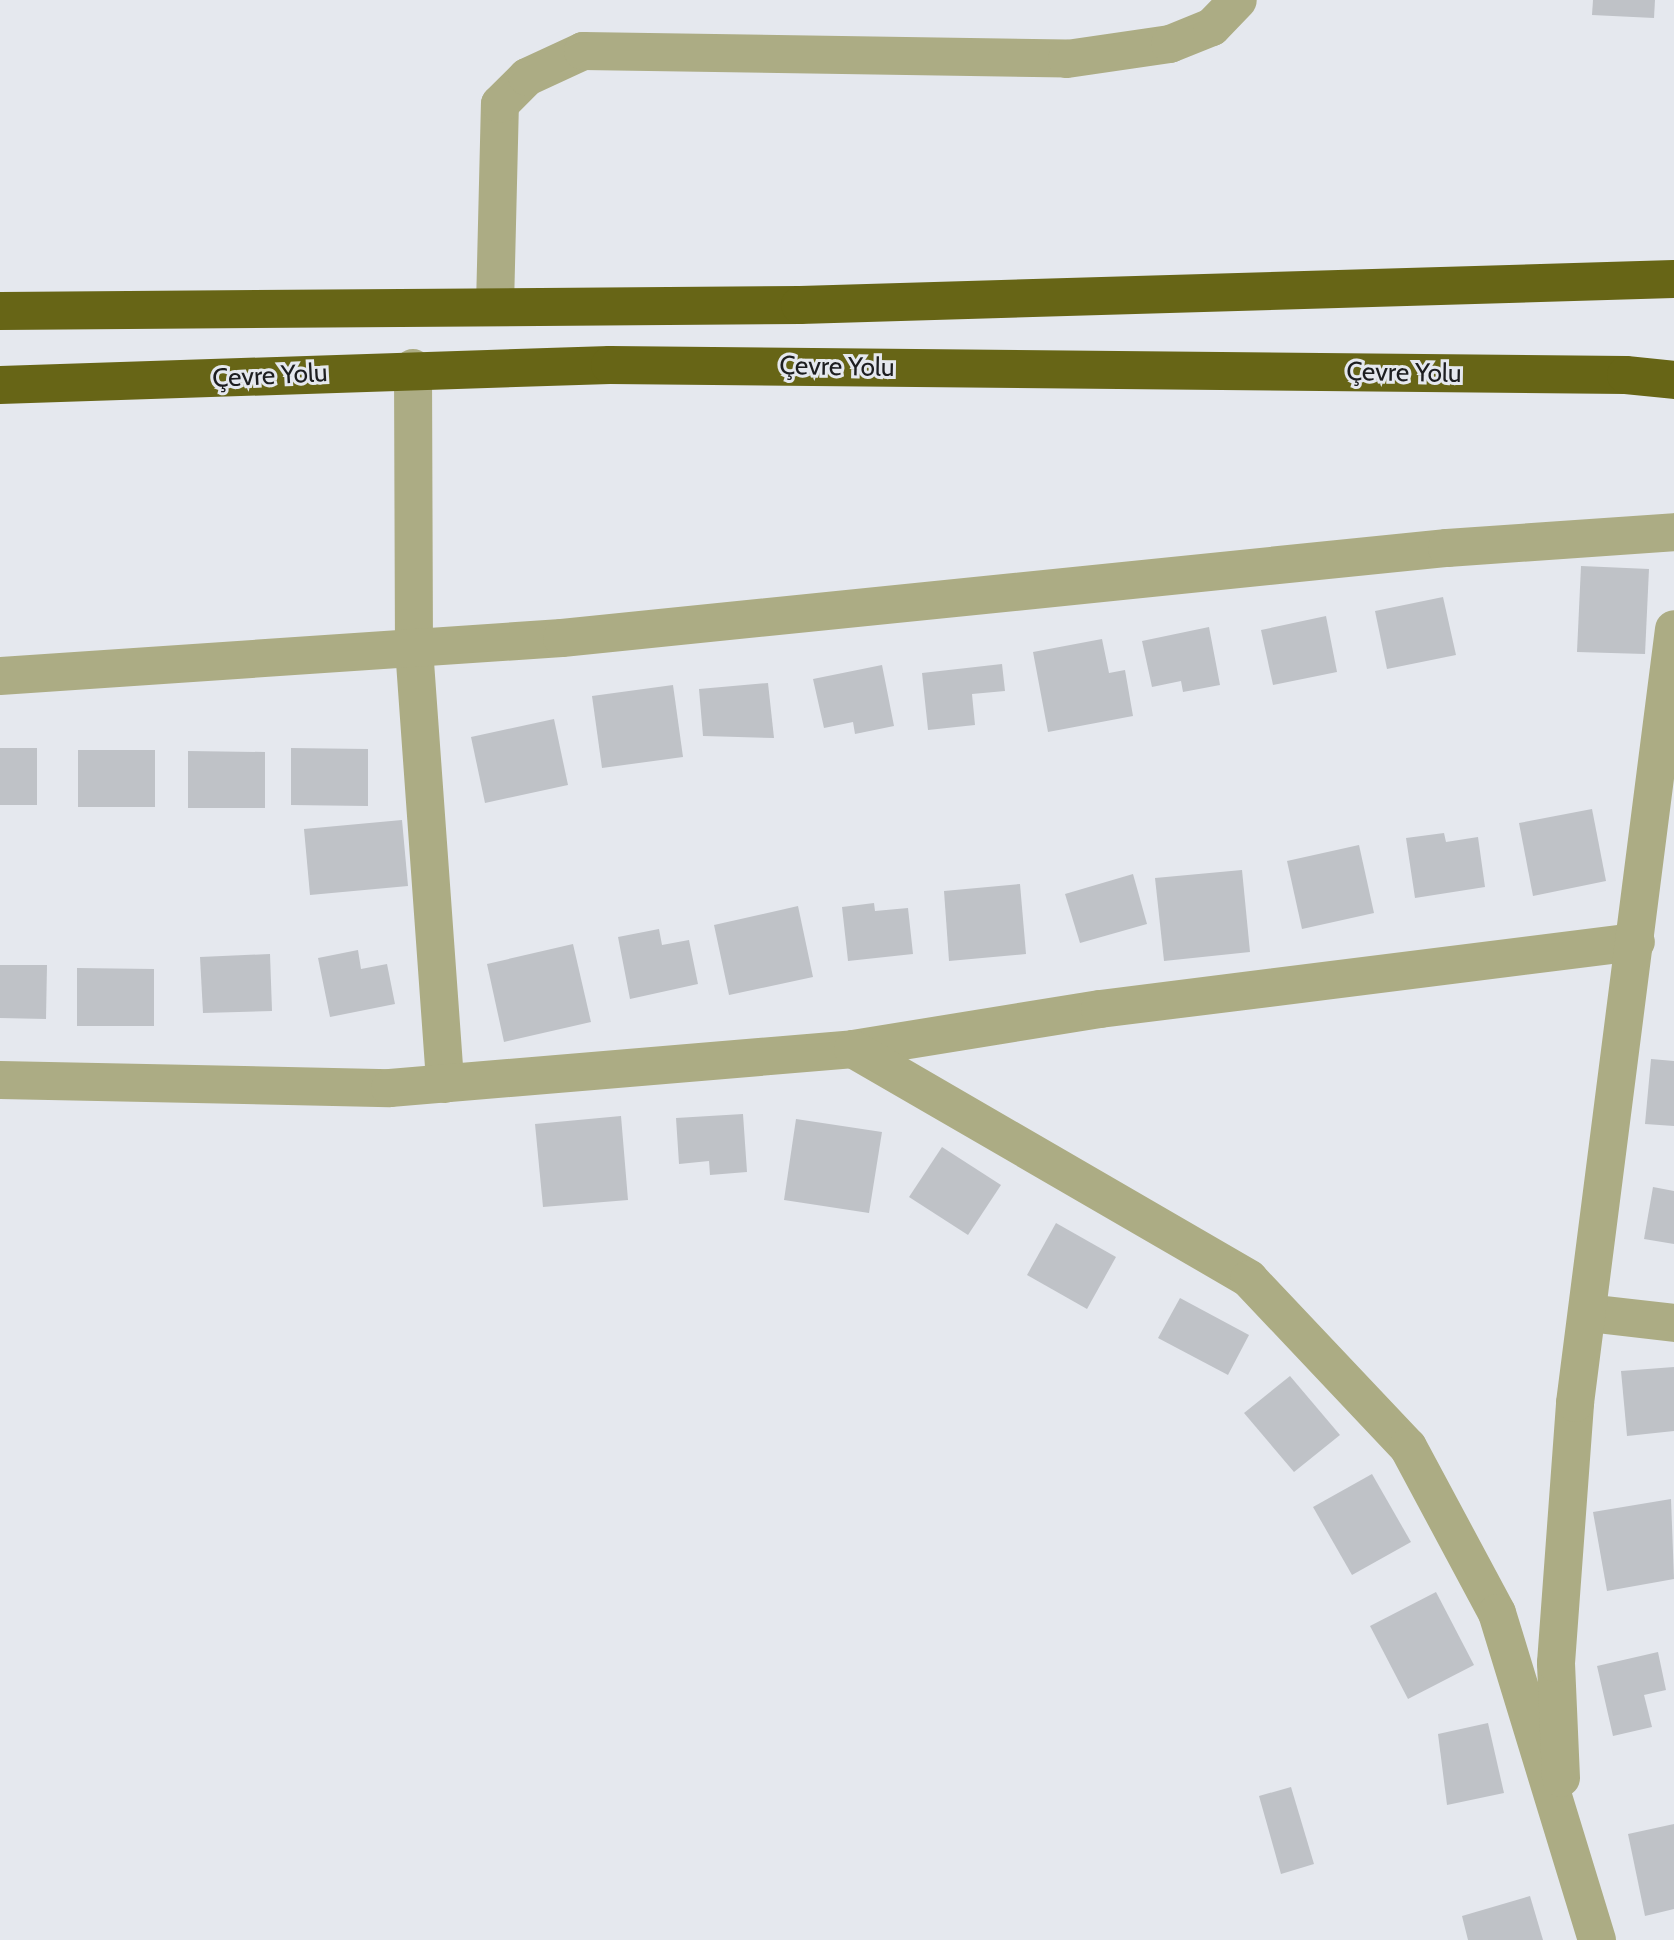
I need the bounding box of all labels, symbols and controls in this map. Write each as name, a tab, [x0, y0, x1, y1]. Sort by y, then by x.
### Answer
street label: Çevre Yolu	[779, 350, 895, 384]
street label: Çevre Yolu	[1346, 356, 1462, 390]
street label: Çevre Yolu	[212, 357, 328, 395]

